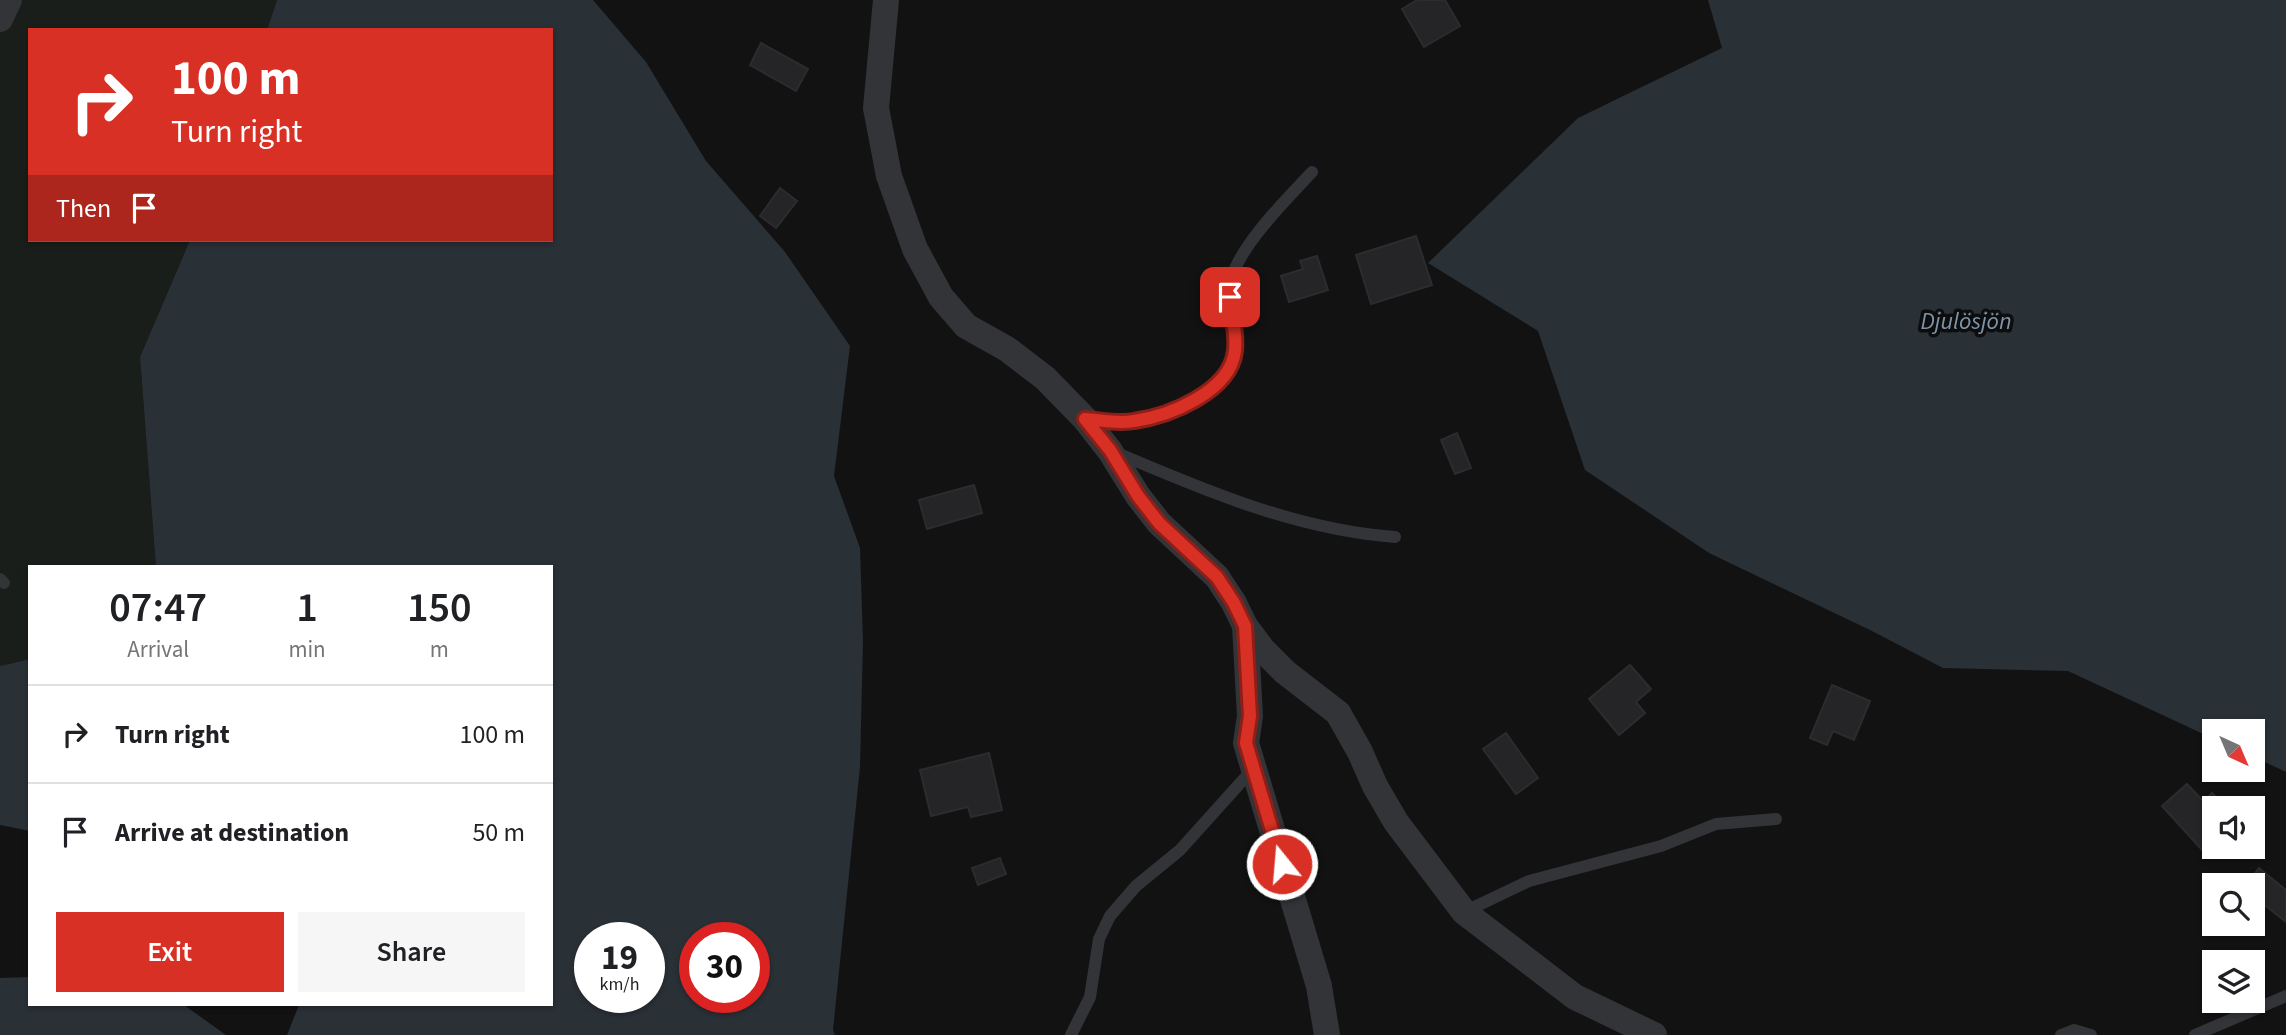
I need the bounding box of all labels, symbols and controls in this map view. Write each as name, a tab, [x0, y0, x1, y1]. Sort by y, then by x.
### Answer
text: 100 m	[171, 44, 300, 114]
icon: right	[56, 56, 147, 147]
text: Turn right	[171, 109, 302, 155]
icon: arrive	[125, 189, 163, 227]
text: Then	[56, 190, 111, 227]
pin	[1200, 267, 1260, 327]
icon: arrive	[1211, 278, 1249, 316]
water label: Djulösjön	[1920, 304, 2012, 339]
text: 07:47	[109, 578, 207, 638]
text: 1	[296, 578, 318, 638]
text: 150	[407, 578, 472, 638]
text: Arrival	[127, 633, 189, 666]
text: min	[288, 633, 326, 666]
text: m	[430, 633, 449, 666]
icon: right	[56, 715, 94, 753]
text: Turn right	[115, 716, 230, 753]
text: 100 m	[459, 716, 525, 753]
north arrow	[2202, 719, 2264, 782]
map controls	[2202, 719, 2265, 1013]
button: sound	[2202, 796, 2265, 859]
icon: arrive	[56, 813, 94, 851]
text: Arrive at destination	[115, 814, 349, 851]
text: 50 m	[472, 814, 525, 851]
position arrow	[1245, 827, 1319, 901]
button: search	[2202, 873, 2265, 936]
button: Exit	[56, 912, 284, 992]
button: Share	[298, 912, 525, 992]
speed limit sign: 30	[679, 922, 770, 1013]
text: 19	[601, 933, 638, 983]
button: layers	[2202, 950, 2265, 1013]
text: km/h	[600, 972, 639, 997]

